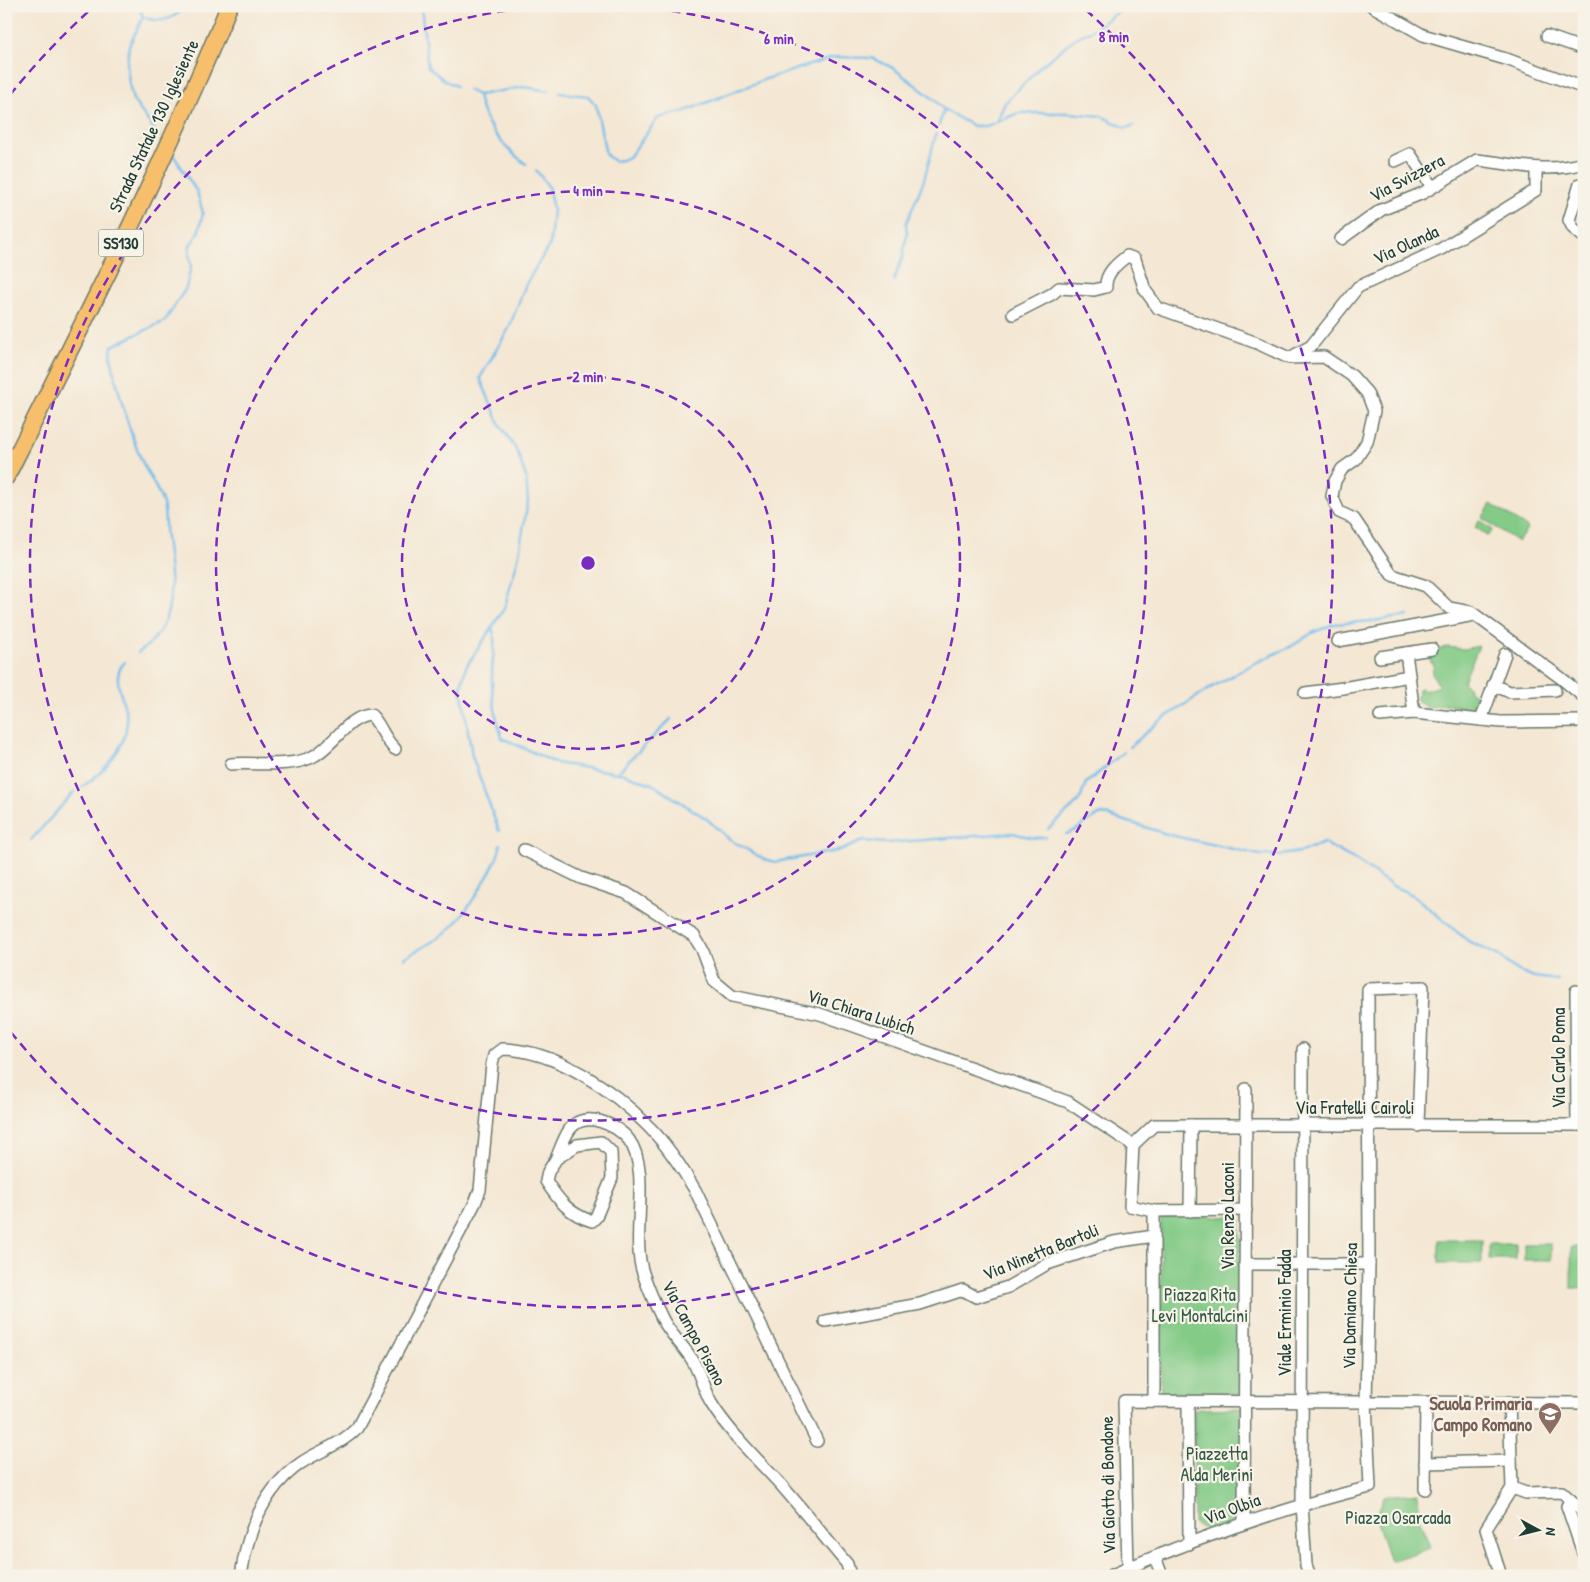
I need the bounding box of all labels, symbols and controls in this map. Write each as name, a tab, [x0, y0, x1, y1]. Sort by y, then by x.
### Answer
text: 8 min	[1099, 26, 1129, 47]
text: 6 min	[764, 28, 794, 49]
street label: Strada Statale 130 Iglesiente	[102, 35, 205, 216]
street label: Via Svizzera	[1365, 147, 1449, 208]
text: 4 min	[573, 180, 603, 201]
street label: Via Olanda	[1369, 219, 1443, 271]
road number: SS130	[98, 230, 144, 256]
text: 2 min	[573, 366, 604, 387]
centre of rings	[579, 554, 597, 572]
street label: Via Chiara Lubich	[804, 982, 919, 1041]
street label: Via Carlo Poma	[1546, 1008, 1571, 1108]
street label: Via Fratelli Cairoli	[1295, 1095, 1415, 1120]
street label: Via Renzo Laconi	[1215, 1162, 1240, 1270]
street label: Via Ninetta Bartoli	[979, 1217, 1103, 1286]
street label: Via Damiano Chiesa	[1336, 1243, 1363, 1369]
street label: Viale Erminio Fadda	[1272, 1250, 1297, 1376]
street label: Via Campo Pisano	[656, 1276, 733, 1390]
park label: Piazza Rita Levi Montalcini	[1152, 1282, 1248, 1328]
place label: Scuola Primaria Campo Romano	[1429, 1391, 1533, 1438]
school or university icon: Scuola Primaria Campo Romano	[1537, 1401, 1563, 1435]
street label: Via Giotto di Bondone	[1094, 1416, 1121, 1554]
park label: Piazzetta Alda Merini	[1181, 1441, 1253, 1487]
street label: Via Olbia	[1200, 1487, 1264, 1530]
north arrow	[1512, 1504, 1562, 1554]
park label: Piazza Osarcada	[1345, 1505, 1451, 1530]
text: N	[1541, 1527, 1561, 1537]

